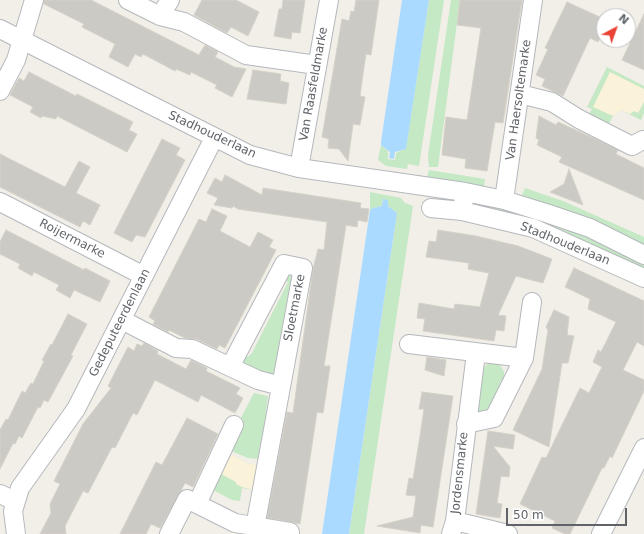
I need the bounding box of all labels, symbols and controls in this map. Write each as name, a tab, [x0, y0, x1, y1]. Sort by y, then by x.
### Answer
north arrow	[596, 8, 636, 48]
text: N	[616, 11, 631, 27]
street label: Van Raasfeldmarke	[297, 26, 331, 142]
street label: Van Haersoltemarke	[503, 39, 535, 161]
street label: Stadhouderlaan	[166, 108, 258, 162]
street label: Roijermarke	[37, 216, 107, 262]
street label: Stadhouderlaan	[518, 219, 612, 269]
street label: Gedeputeerdenlaan	[86, 267, 154, 379]
street label: Sloetmarke	[281, 273, 309, 343]
street label: Jordensmarke	[449, 431, 471, 515]
scale bar	[508, 500, 629, 526]
text: 50 m	[513, 508, 544, 522]

